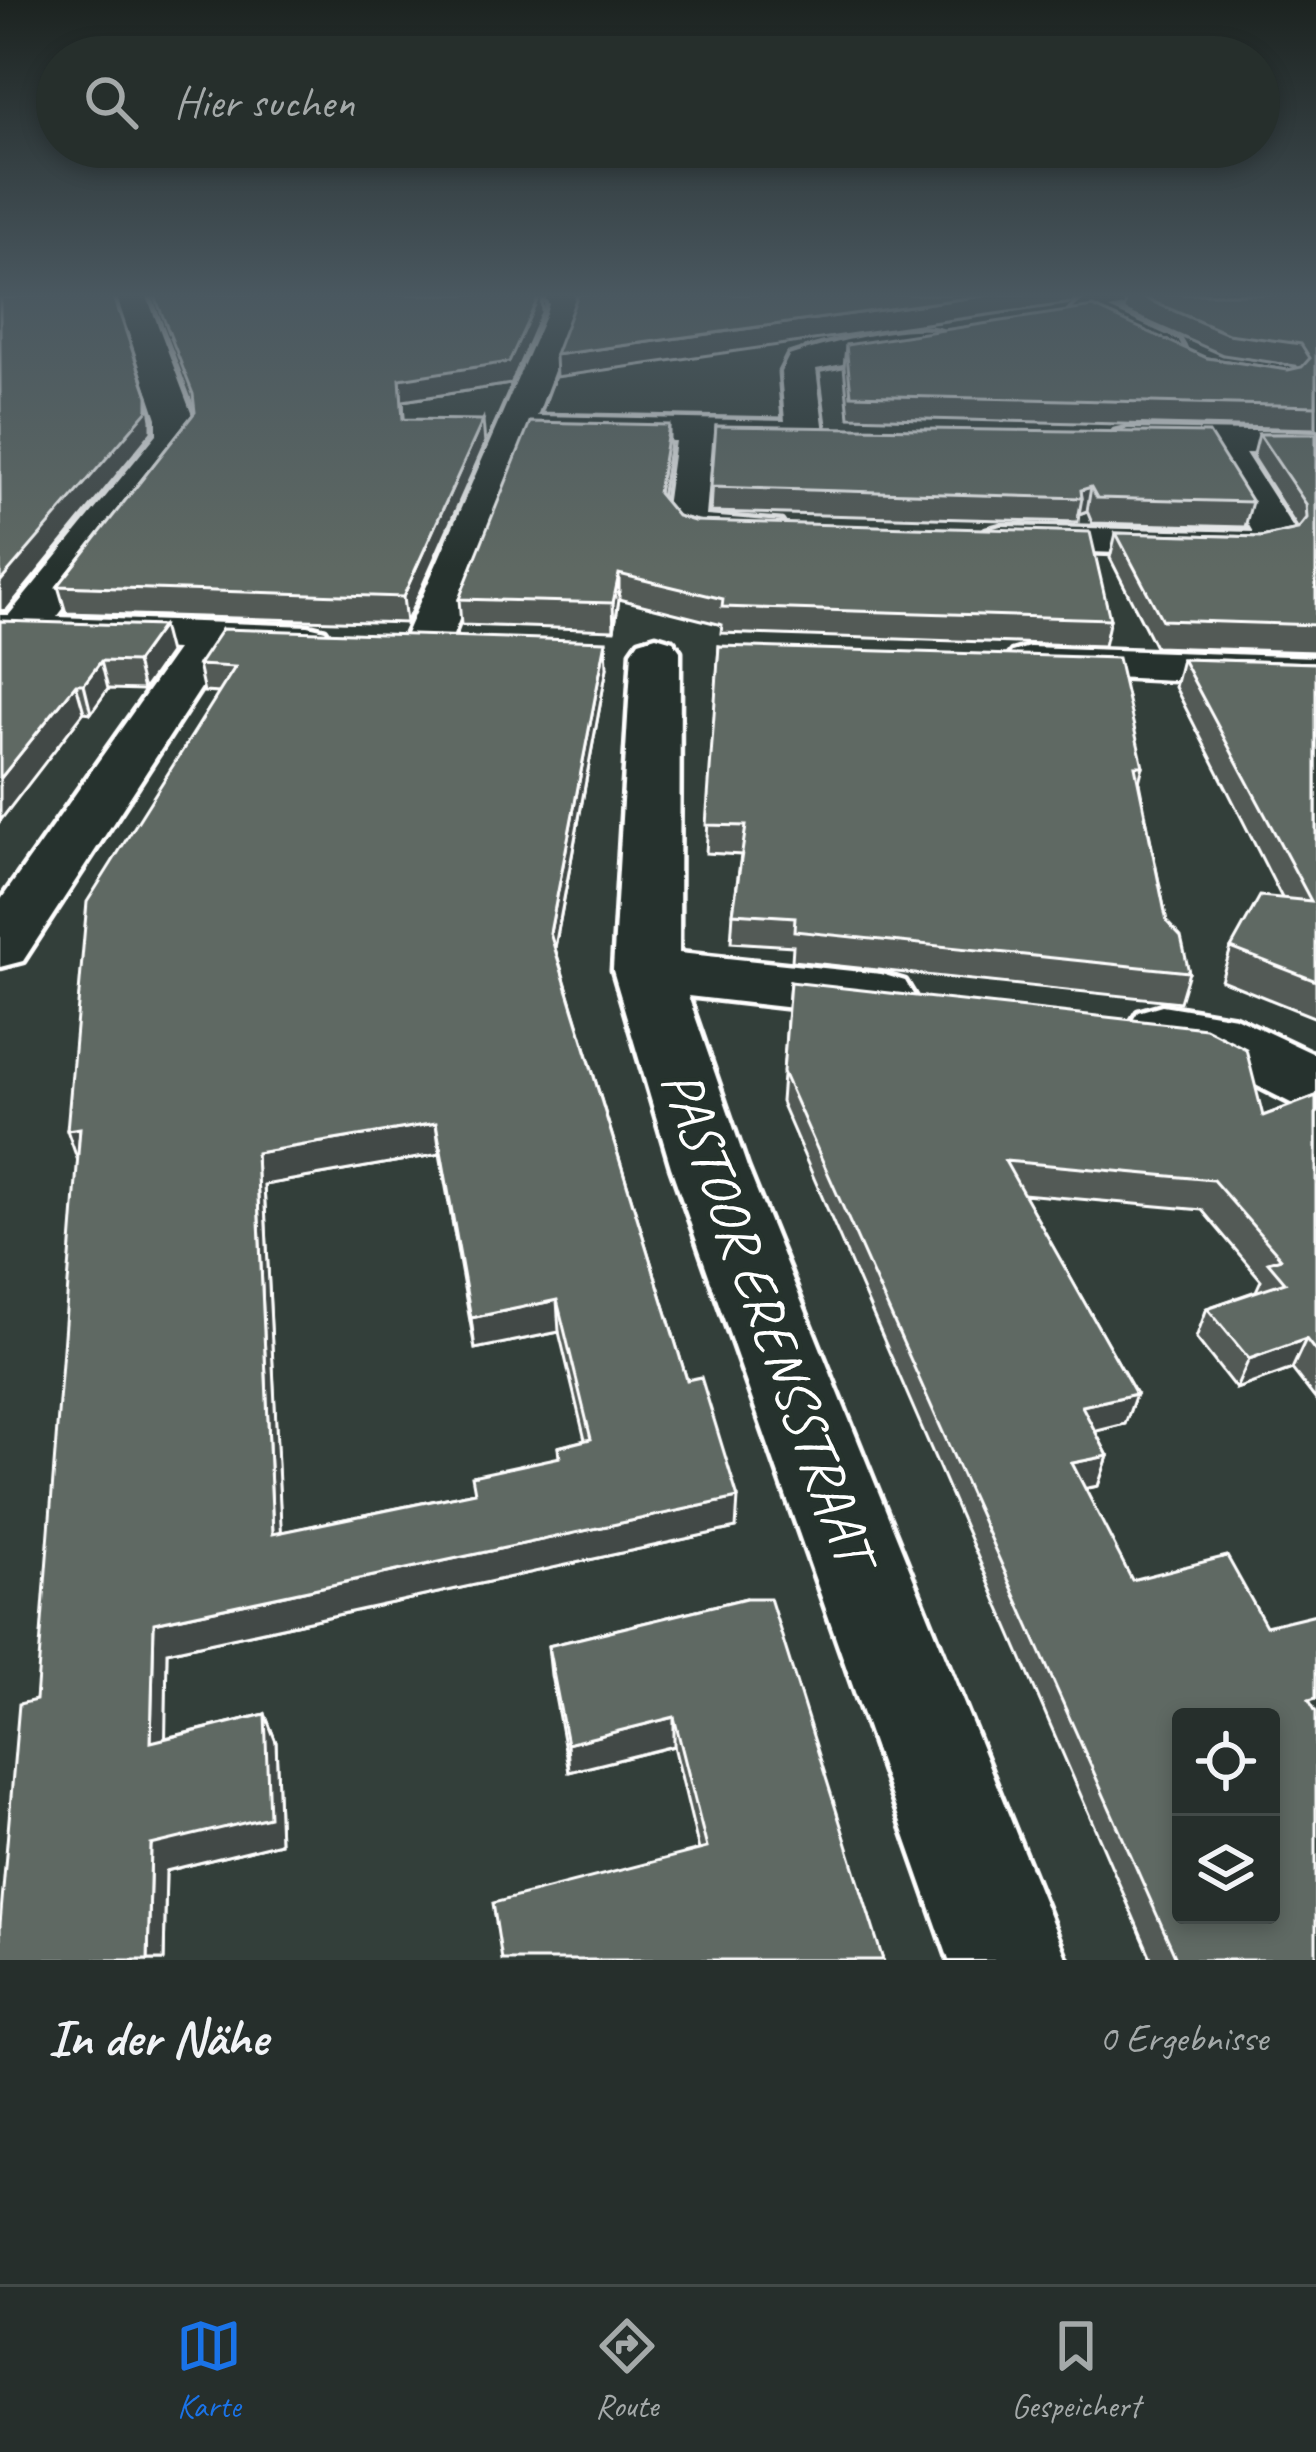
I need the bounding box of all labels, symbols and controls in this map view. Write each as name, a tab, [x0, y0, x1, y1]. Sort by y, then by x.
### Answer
search box	[36, 36, 1280, 168]
icon: search	[78, 69, 144, 135]
text: Hier suchen	[174, 74, 354, 131]
street label: PASTOOR ERENSSTRAAT	[645, 1060, 895, 1585]
map controls	[1172, 1708, 1280, 1924]
button: locate	[1172, 1708, 1280, 1816]
button: layers	[1172, 1816, 1280, 1924]
text: In der Nähe	[48, 2006, 267, 2070]
text: 0 Ergebnisse	[1099, 2014, 1268, 2063]
tab: Karte	[176, 2313, 242, 2427]
tab: Route	[594, 2313, 660, 2427]
tab: Gespeichert	[1011, 2313, 1140, 2427]

